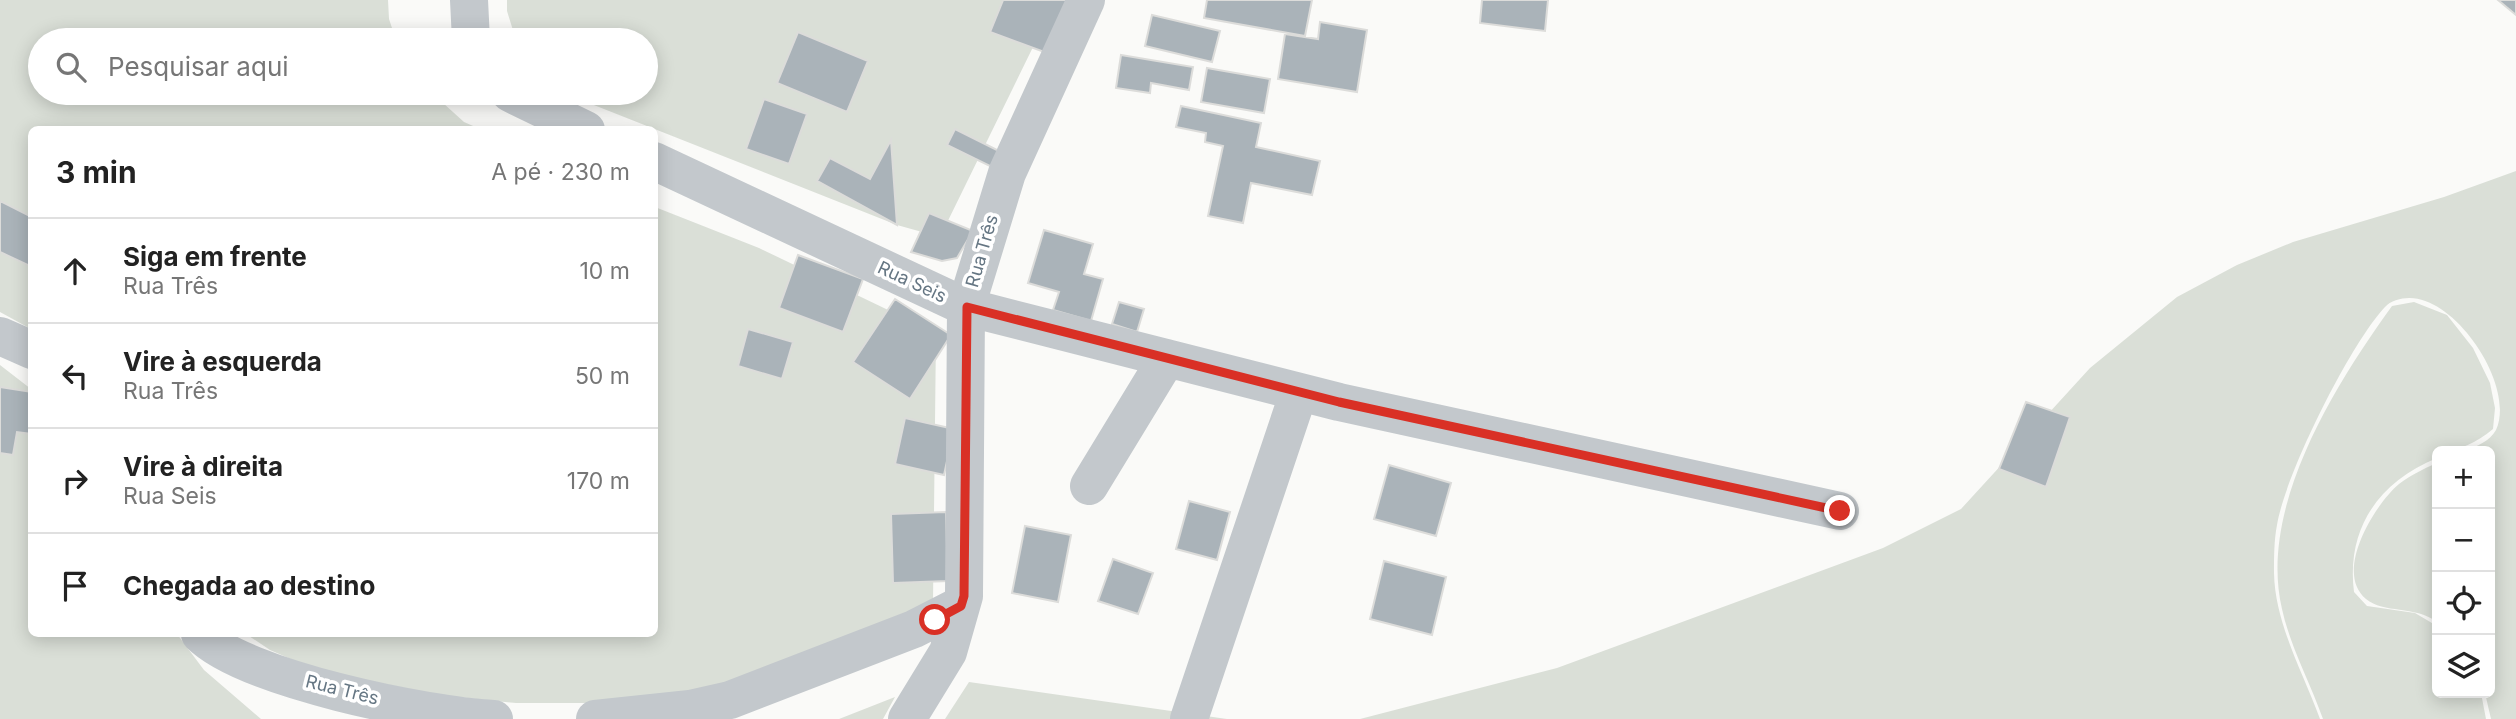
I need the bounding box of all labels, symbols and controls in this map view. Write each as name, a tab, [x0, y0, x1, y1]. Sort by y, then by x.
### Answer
search box	[28, 28, 658, 105]
icon: search	[52, 48, 90, 86]
text: Pesquisar aqui	[108, 51, 289, 82]
text: 3 min	[56, 154, 137, 190]
text: A pé · 230 m	[491, 158, 630, 186]
street label: Rua Três	[961, 212, 1002, 290]
text: Siga em frente	[123, 241, 307, 272]
icon: ahead	[56, 252, 94, 290]
text: 10 m	[580, 257, 630, 285]
street label: Rua Seis	[875, 257, 950, 307]
text: Rua Três	[123, 272, 218, 300]
text: Vire à esquerda	[123, 346, 322, 377]
icon: left	[56, 357, 94, 395]
text: 50 m	[575, 362, 630, 390]
text: Rua Três	[123, 377, 218, 405]
map controls	[2432, 446, 2495, 698]
button: +	[2432, 446, 2495, 509]
text: Vire à direita	[123, 451, 283, 482]
icon: right	[56, 462, 94, 500]
text: 170 m	[567, 467, 630, 495]
text: Rua Seis	[123, 482, 217, 510]
route end	[1824, 495, 1855, 526]
button: −	[2432, 509, 2495, 572]
icon: arrive	[56, 567, 94, 605]
text: Chegada ao destino	[123, 570, 375, 601]
button: locate	[2432, 572, 2495, 635]
route start	[919, 604, 950, 635]
button: layers	[2432, 635, 2495, 698]
street label: Rua Três	[303, 670, 381, 709]

